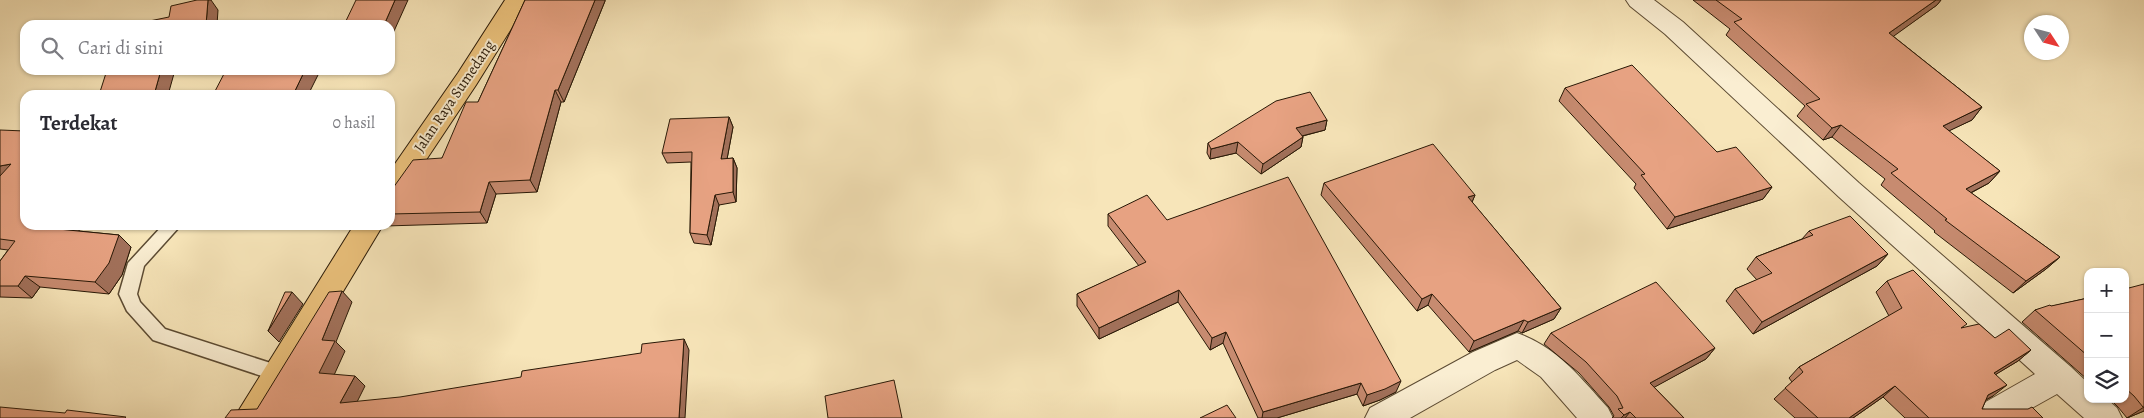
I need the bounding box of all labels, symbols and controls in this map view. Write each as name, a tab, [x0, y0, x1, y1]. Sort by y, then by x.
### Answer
north arrow	[2024, 15, 2069, 60]
search box	[20, 20, 395, 75]
icon: search	[38, 34, 66, 62]
text: Cari di sini	[78, 35, 163, 61]
street label: Jalan Raya Sumedang	[409, 36, 499, 156]
text: Terdekat	[40, 109, 118, 137]
text: 0 hasil	[332, 112, 375, 134]
map controls	[2084, 268, 2129, 403]
button: +	[2084, 268, 2129, 313]
button: −	[2084, 313, 2129, 358]
button: layers	[2084, 358, 2129, 403]

